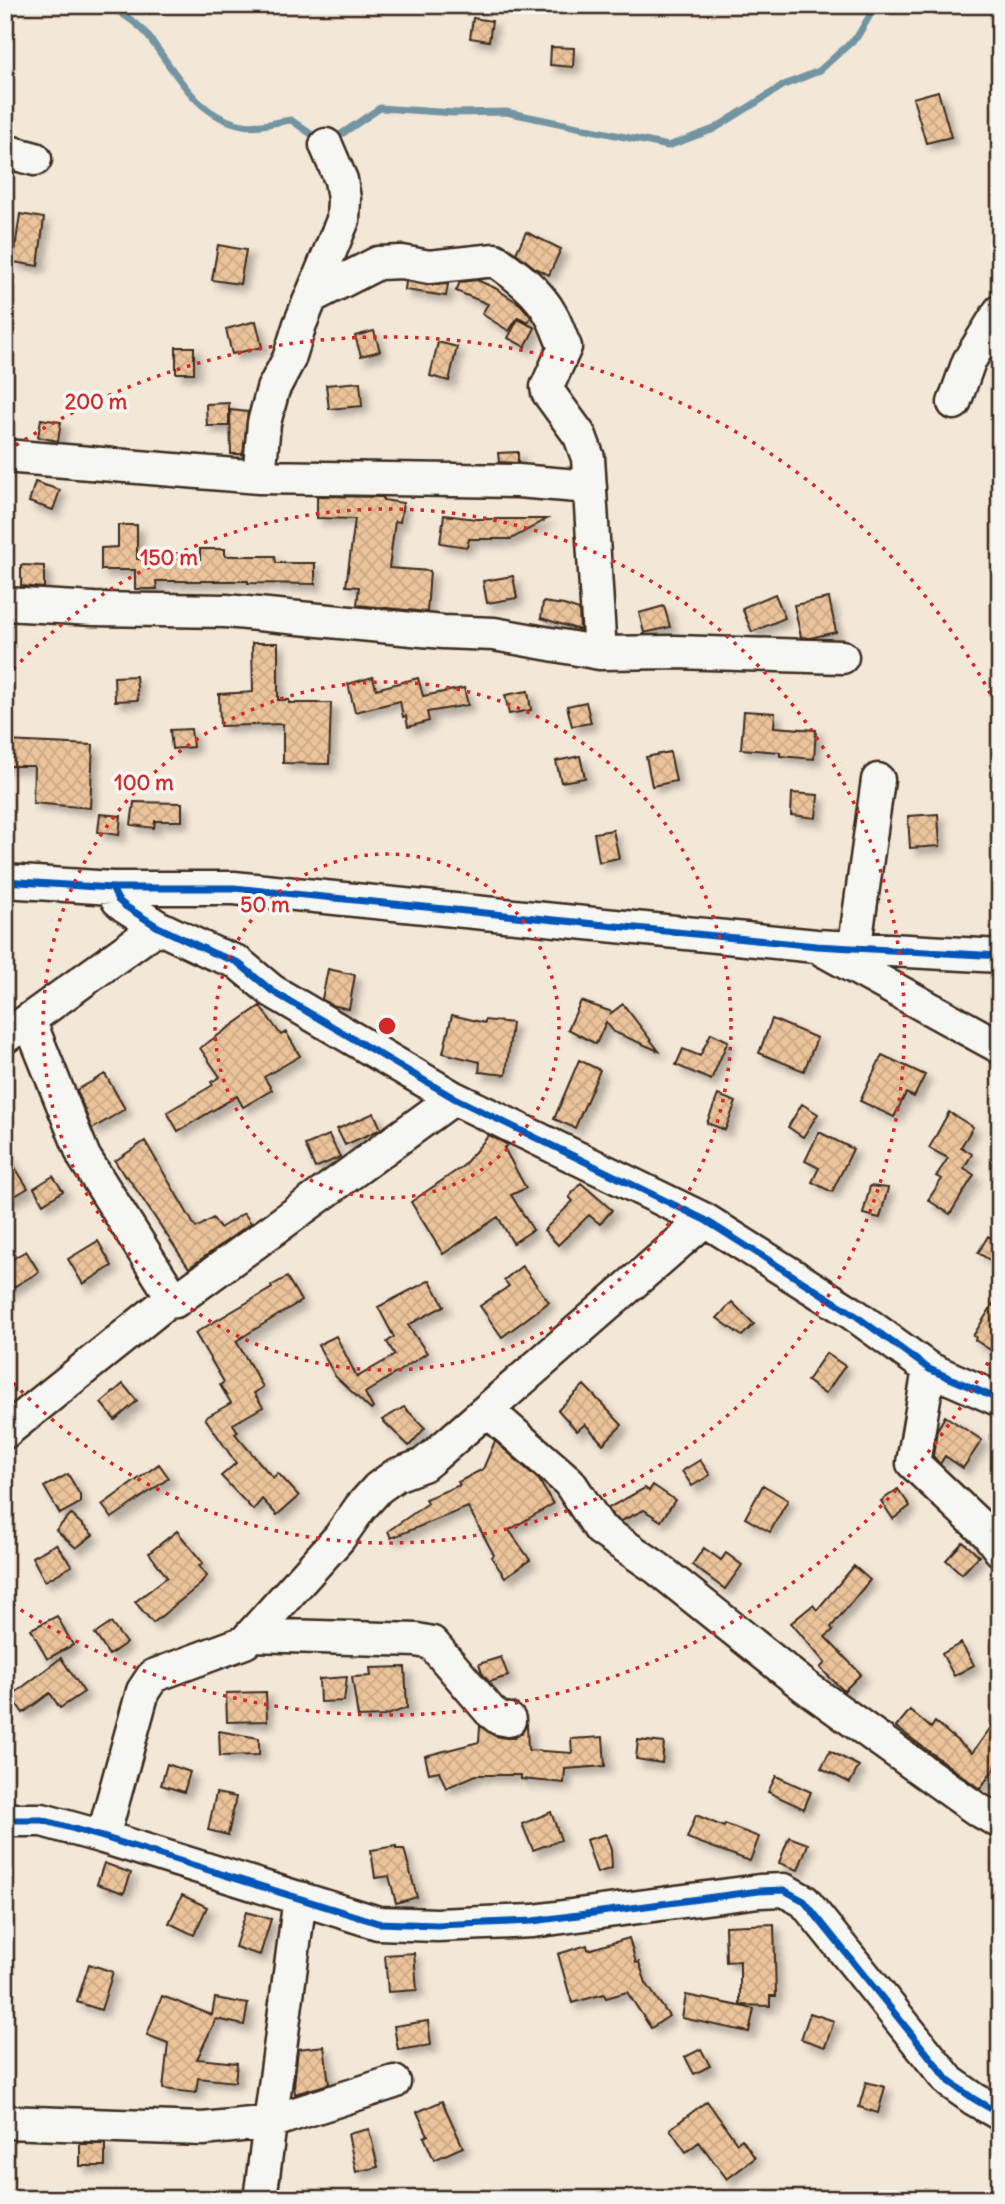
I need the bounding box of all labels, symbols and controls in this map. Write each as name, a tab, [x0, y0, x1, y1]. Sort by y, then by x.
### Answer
text: 200 m	[65, 388, 128, 415]
text: 150 m	[140, 544, 198, 571]
text: 100 m	[114, 769, 174, 796]
text: 50 m	[240, 891, 290, 918]
centre of rings	[375, 1014, 399, 1038]

